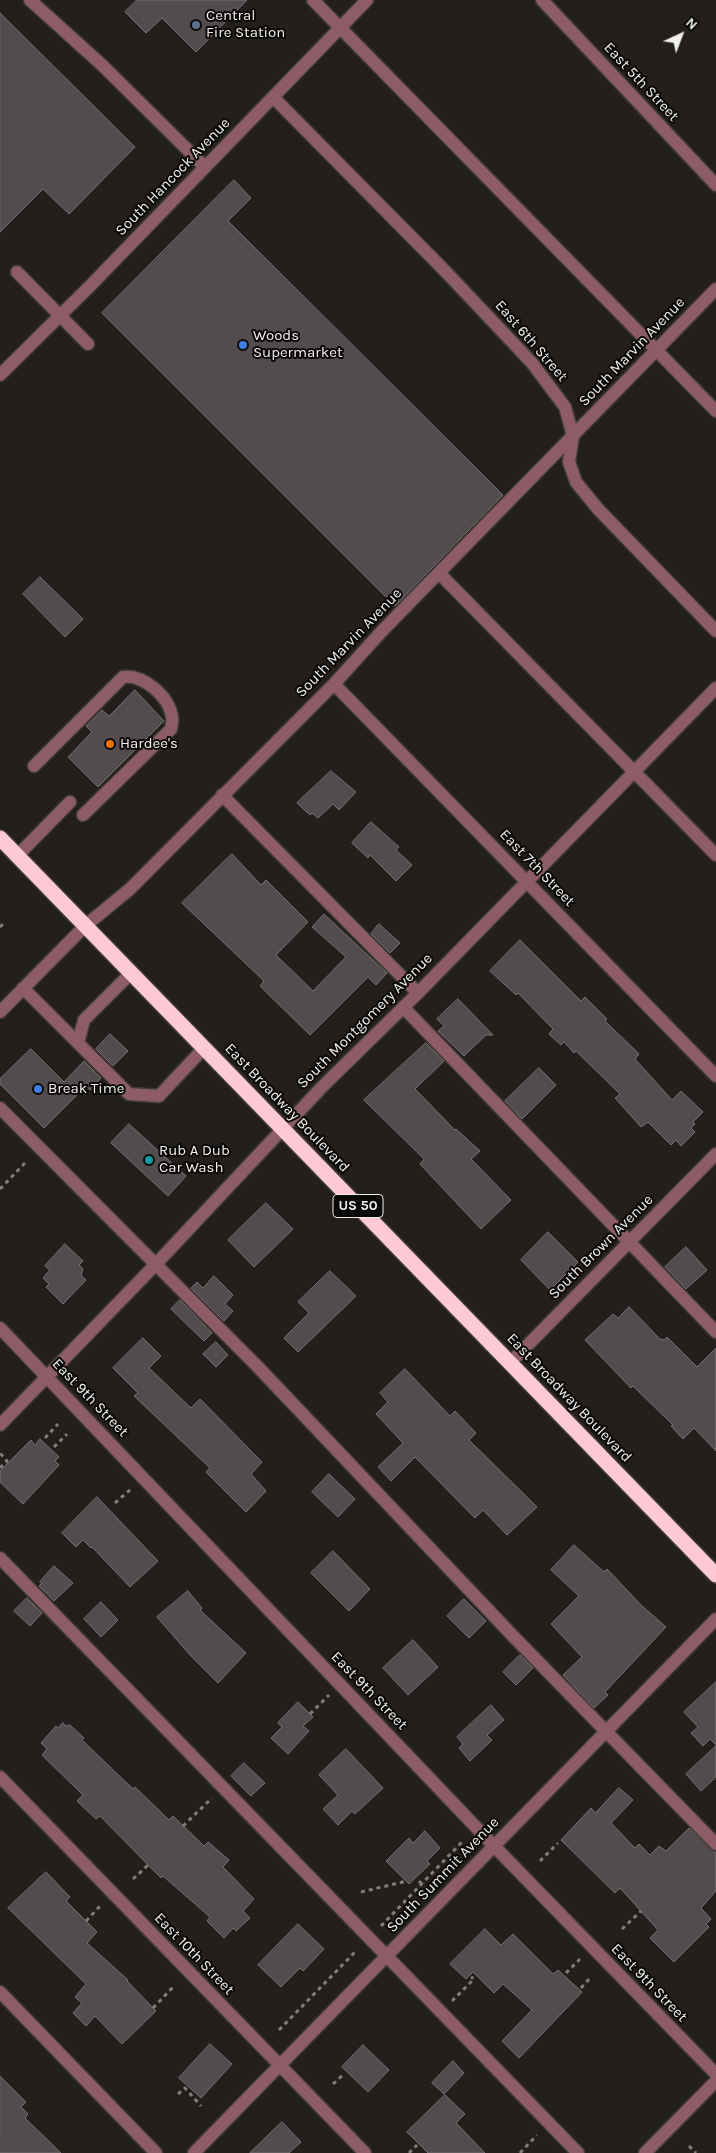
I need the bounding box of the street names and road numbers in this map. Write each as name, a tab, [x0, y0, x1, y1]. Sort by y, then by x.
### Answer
street label: East 5th Street	[600, 39, 682, 125]
street label: South Hancock Avenue	[112, 114, 234, 240]
street label: South Marvin Avenue	[575, 294, 689, 410]
street label: East 6th Street	[491, 297, 571, 385]
street label: South Marvin Avenue	[292, 585, 406, 701]
street label: East 7th Street	[496, 826, 578, 910]
street label: South Montgomery Avenue	[294, 950, 436, 1092]
street label: East Broadway Boulevard	[221, 1040, 353, 1176]
street label: South Brown Avenue	[545, 1191, 657, 1303]
road number: US 50	[333, 1194, 383, 1218]
street label: East Broadway Boulevard	[503, 1330, 635, 1466]
street label: East 9th Street	[48, 1355, 132, 1441]
street label: East 9th Street	[327, 1648, 411, 1734]
street label: South Summit Avenue	[383, 1813, 503, 1937]
street label: East 10th Street	[150, 1909, 238, 1999]
street label: East 9th Street	[607, 1940, 691, 2026]

